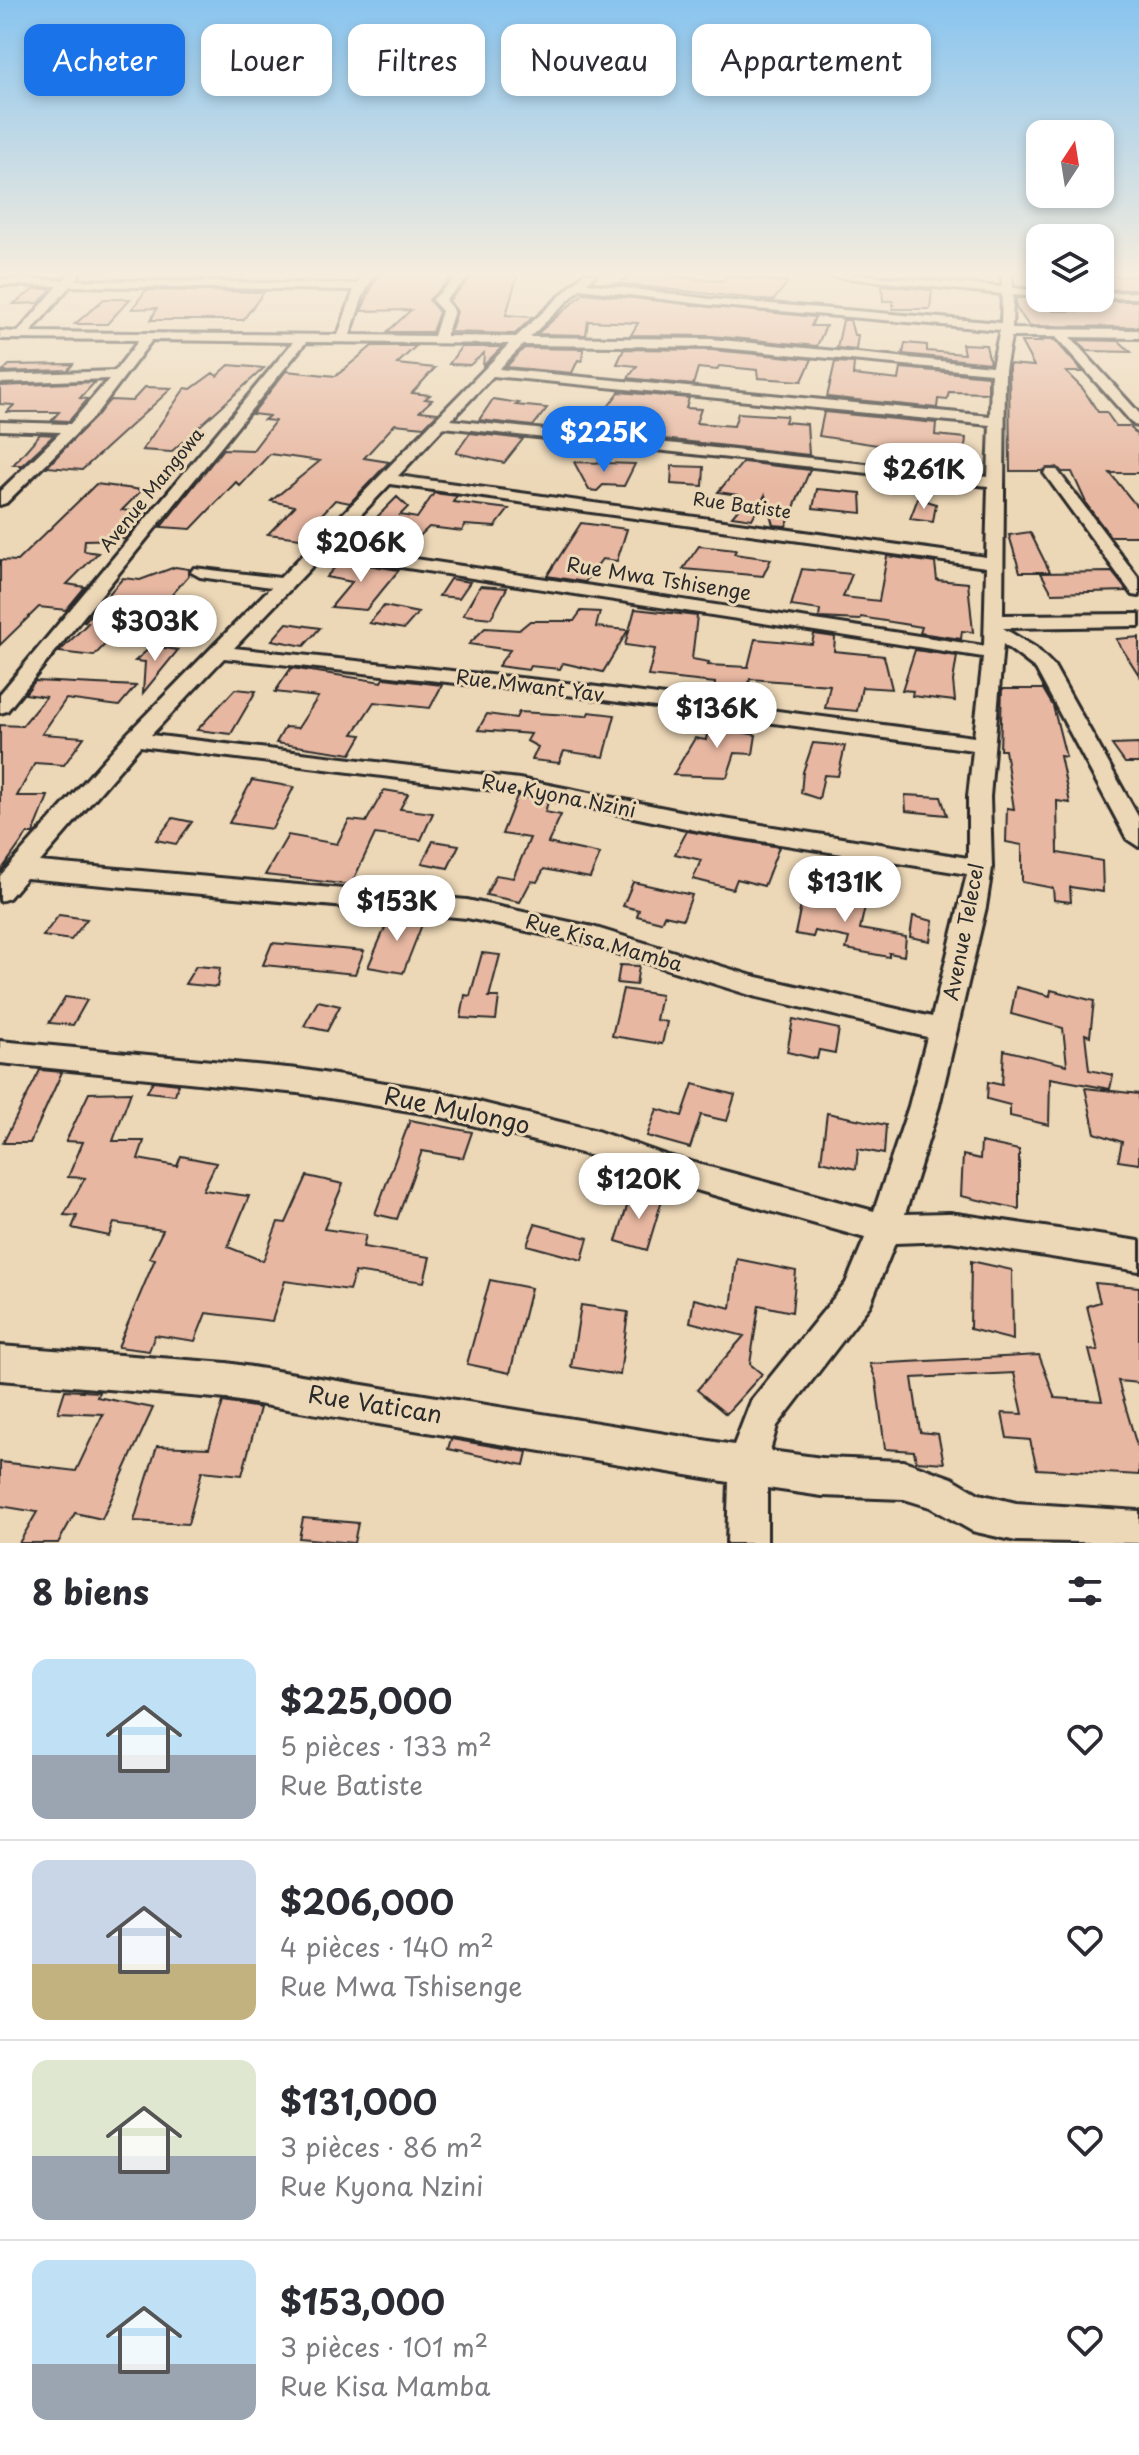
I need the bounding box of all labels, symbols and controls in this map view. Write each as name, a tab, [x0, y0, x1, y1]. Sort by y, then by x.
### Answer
chip: Acheter	[24, 24, 185, 96]
chip: Louer	[201, 24, 332, 96]
chip: Filtres	[348, 24, 485, 96]
chip: Nouveau	[501, 24, 676, 96]
chip: Appartement	[692, 24, 931, 96]
north arrow	[1026, 120, 1114, 208]
map controls	[1026, 120, 1114, 312]
button: layers	[1026, 224, 1114, 312]
pin: $225K	[548, 406, 660, 474]
text: $225K	[560, 412, 648, 451]
street label: Avenue Mangowa	[92, 420, 210, 557]
pin: $261K	[868, 443, 980, 511]
text: $261K	[883, 449, 965, 488]
street label: Rue Batiste	[691, 484, 793, 525]
pin: $206K	[305, 516, 417, 584]
text: $206K	[316, 522, 406, 561]
street label: Rue Mwa Tshisenge	[565, 549, 754, 607]
pin: $303K	[99, 595, 211, 663]
text: $303K	[111, 601, 199, 640]
street label: Rue Mwant Yav	[454, 661, 607, 709]
pin: $136K	[661, 682, 773, 750]
text: $136K	[676, 688, 758, 727]
street label: Rue Kyona Nzini	[479, 765, 639, 825]
pin: $131K	[789, 856, 901, 924]
street label: Avenue Telecel	[935, 861, 991, 1003]
text: $131K	[807, 862, 883, 901]
pin: $153K	[341, 875, 453, 943]
text: $153K	[356, 881, 438, 920]
street label: Rue Kisa Mamba	[522, 905, 687, 979]
street label: Rue Mulongo	[381, 1076, 534, 1142]
pin: $120K	[583, 1153, 695, 1221]
text: $120K	[597, 1159, 681, 1198]
street label: Rue Vatican	[306, 1375, 445, 1431]
text: 8 biens	[32, 1565, 149, 1617]
icon: filters	[1063, 1569, 1107, 1613]
text: $225,000	[280, 1674, 452, 1726]
icon: home	[96, 1691, 192, 1787]
icon: heart	[1063, 1717, 1107, 1761]
text: 5 pièces · 133 m²	[280, 1726, 492, 1765]
text: Rue Batiste	[280, 1765, 423, 1804]
text: $206,000	[280, 1875, 454, 1927]
icon: home	[96, 1892, 192, 1988]
icon: heart	[1063, 1918, 1107, 1962]
text: 4 pièces · 140 m²	[280, 1927, 494, 1966]
text: Rue Mwa Tshisenge	[280, 1966, 522, 2005]
text: $131,000	[280, 2075, 437, 2127]
icon: home	[96, 2092, 192, 2188]
icon: heart	[1063, 2118, 1107, 2162]
text: 3 pièces · 86 m²	[280, 2127, 483, 2166]
text: Rue Kyona Nzini	[280, 2166, 484, 2205]
text: $153,000	[280, 2275, 445, 2327]
icon: home	[96, 2292, 192, 2388]
icon: heart	[1063, 2318, 1107, 2362]
text: 3 pièces · 101 m²	[280, 2327, 488, 2366]
text: Rue Kisa Mamba	[280, 2366, 491, 2405]

